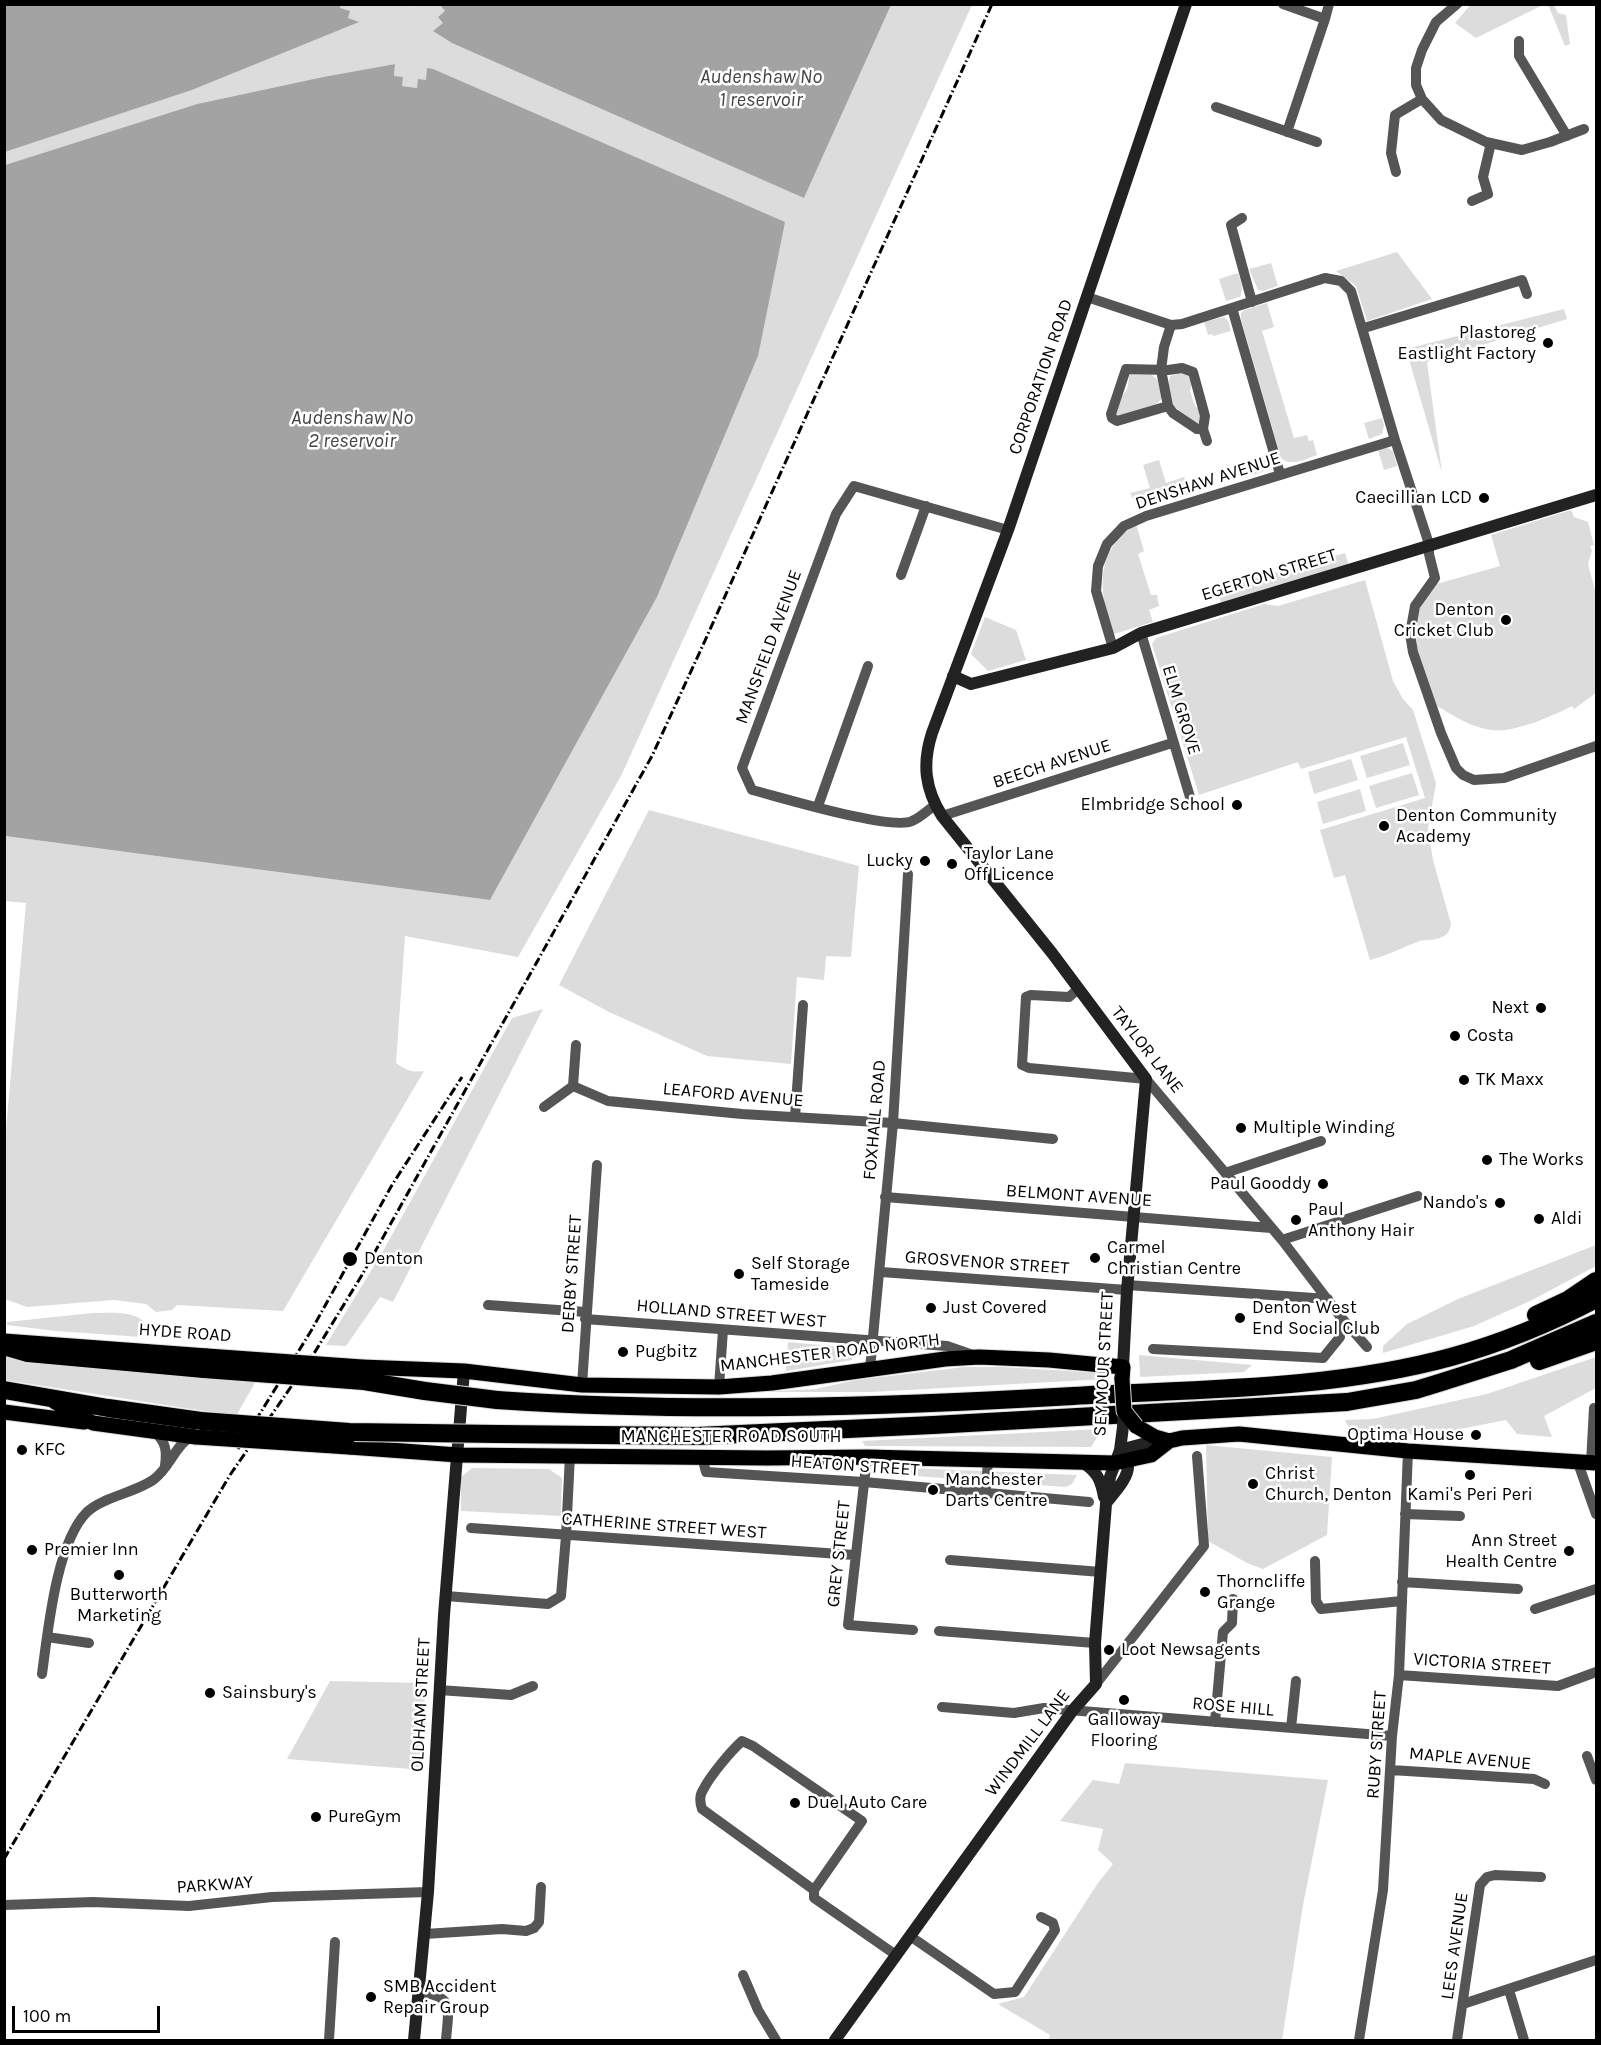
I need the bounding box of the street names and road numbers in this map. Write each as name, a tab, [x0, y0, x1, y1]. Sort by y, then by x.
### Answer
street label: CORPORATION ROAD	[1004, 296, 1078, 458]
street label: DENSHAW AVENUE	[1133, 447, 1283, 515]
street label: EGERTON STREET	[1199, 544, 1339, 606]
street label: MANSFIELD AVENUE	[731, 567, 807, 727]
street label: ELM GROVE	[1157, 663, 1205, 757]
street label: BEECH AVENUE	[990, 735, 1114, 793]
street label: TAYLOR LANE	[1106, 1002, 1188, 1098]
street label: FOXHALL ROAD	[859, 1059, 891, 1181]
street label: LEAFORD AVENUE	[662, 1078, 804, 1112]
street label: BELMONT AVENUE	[1005, 1180, 1153, 1212]
street label: DERBY STREET	[557, 1214, 587, 1334]
street label: GROSVENOR STREET	[904, 1246, 1070, 1280]
street label: SEYMOUR STREET	[1089, 1291, 1119, 1437]
street label: HOLLAND STREET WEST	[636, 1295, 826, 1333]
street label: HYDE ROAD	[138, 1319, 232, 1347]
street label: MANCHESTER ROAD NORTH	[719, 1329, 941, 1377]
street label: MANCHESTER ROAD SOUTH	[621, 1426, 841, 1448]
street label: HEATON STREET	[790, 1451, 920, 1481]
street label: GREY STREET	[823, 1500, 855, 1608]
street label: CATHERINE STREET WEST	[561, 1508, 767, 1544]
street label: OLDHAM STREET	[407, 1638, 435, 1772]
street label: VICTORIA STREET	[1413, 1648, 1551, 1680]
street label: WINDMILL LANE	[981, 1685, 1075, 1801]
street label: RUBY STREET	[1362, 1690, 1392, 1800]
street label: ROSE HILL	[1191, 1693, 1275, 1721]
street label: MAPLE AVENUE	[1408, 1743, 1532, 1775]
street label: PARKWAY	[176, 1872, 254, 1898]
street label: LEES AVENUE	[1437, 1891, 1473, 2001]

